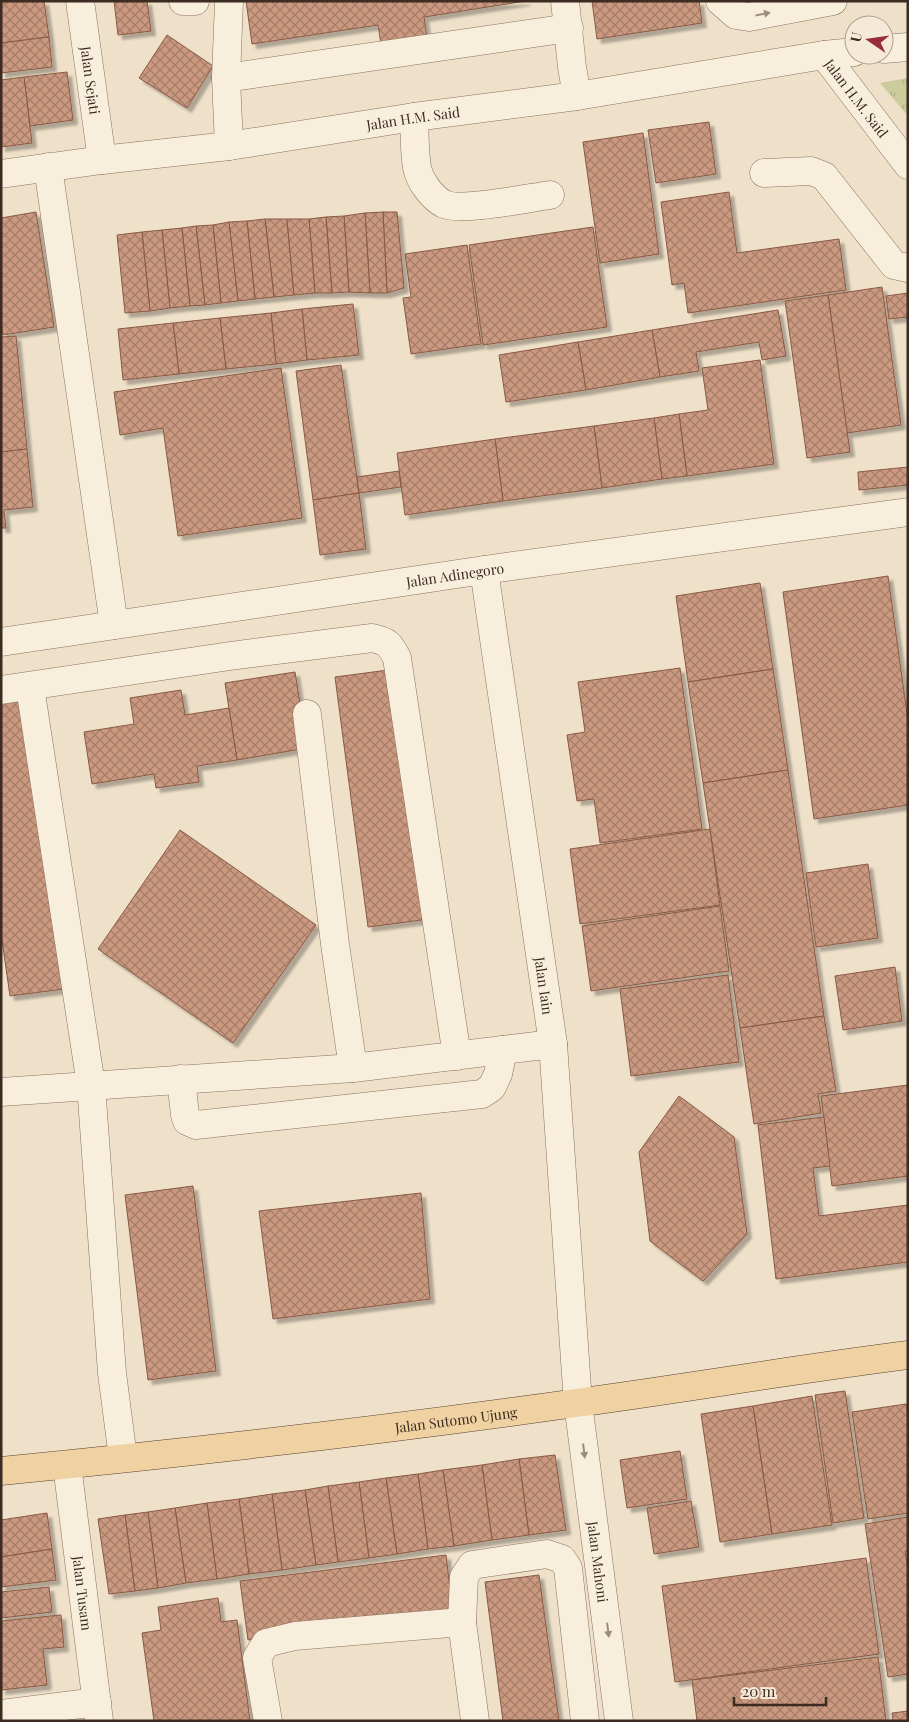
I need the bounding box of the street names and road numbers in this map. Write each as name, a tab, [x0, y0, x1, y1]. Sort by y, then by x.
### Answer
street label: Jalan Sejati	[77, 44, 105, 116]
street label: Jalan H.M. Said	[820, 54, 893, 141]
street label: Jalan H.M. Said	[364, 102, 461, 134]
street label: Jalan Adinegoro	[404, 558, 505, 591]
street label: Jalan Iain	[531, 954, 558, 1016]
street label: Jalan Sutomo Ujung	[393, 1402, 519, 1437]
street label: Jalan Mahoni	[584, 1519, 613, 1604]
street label: Jalan Tusam	[69, 1553, 97, 1632]

